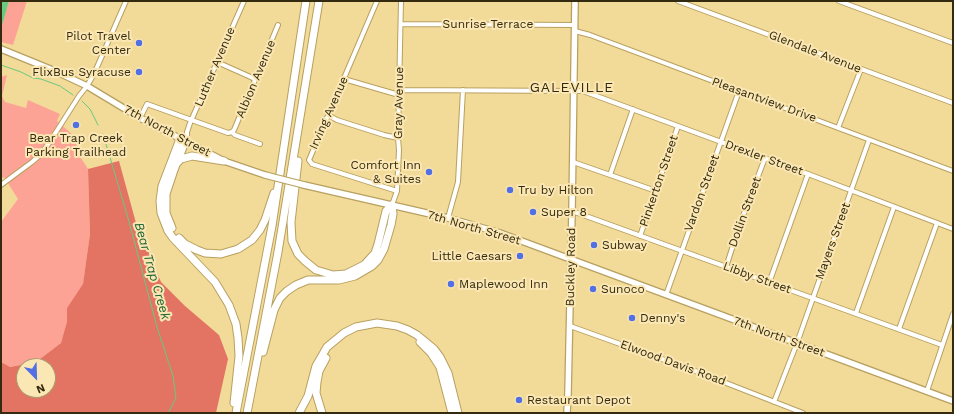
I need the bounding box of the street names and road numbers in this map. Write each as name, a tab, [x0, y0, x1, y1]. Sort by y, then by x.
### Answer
street label: Sunrise Terrace	[443, 17, 533, 31]
street label: Luther Avenue	[192, 25, 238, 109]
street label: Glendale Avenue	[767, 28, 863, 76]
street label: Albion Avenue	[233, 38, 279, 120]
street label: Gray Avenue	[391, 67, 407, 139]
street label: Irving Avenue	[307, 74, 351, 152]
street label: Pleasantview Drive	[710, 74, 818, 126]
street label: 7th North Street	[121, 102, 213, 160]
street label: Pinkerton Street	[637, 133, 681, 229]
street label: Drexler Street	[723, 137, 805, 179]
street label: Vardon Street	[681, 153, 723, 233]
street label: Dollin Street	[726, 175, 764, 249]
street label: Mayers Street	[812, 201, 854, 281]
street label: 7th North Street	[426, 208, 522, 248]
street label: Buckley Road	[563, 228, 579, 306]
street label: Libby Street	[721, 259, 793, 297]
street label: 7th North Street	[731, 314, 827, 360]
street label: Elwood Davis Road	[618, 337, 728, 389]

